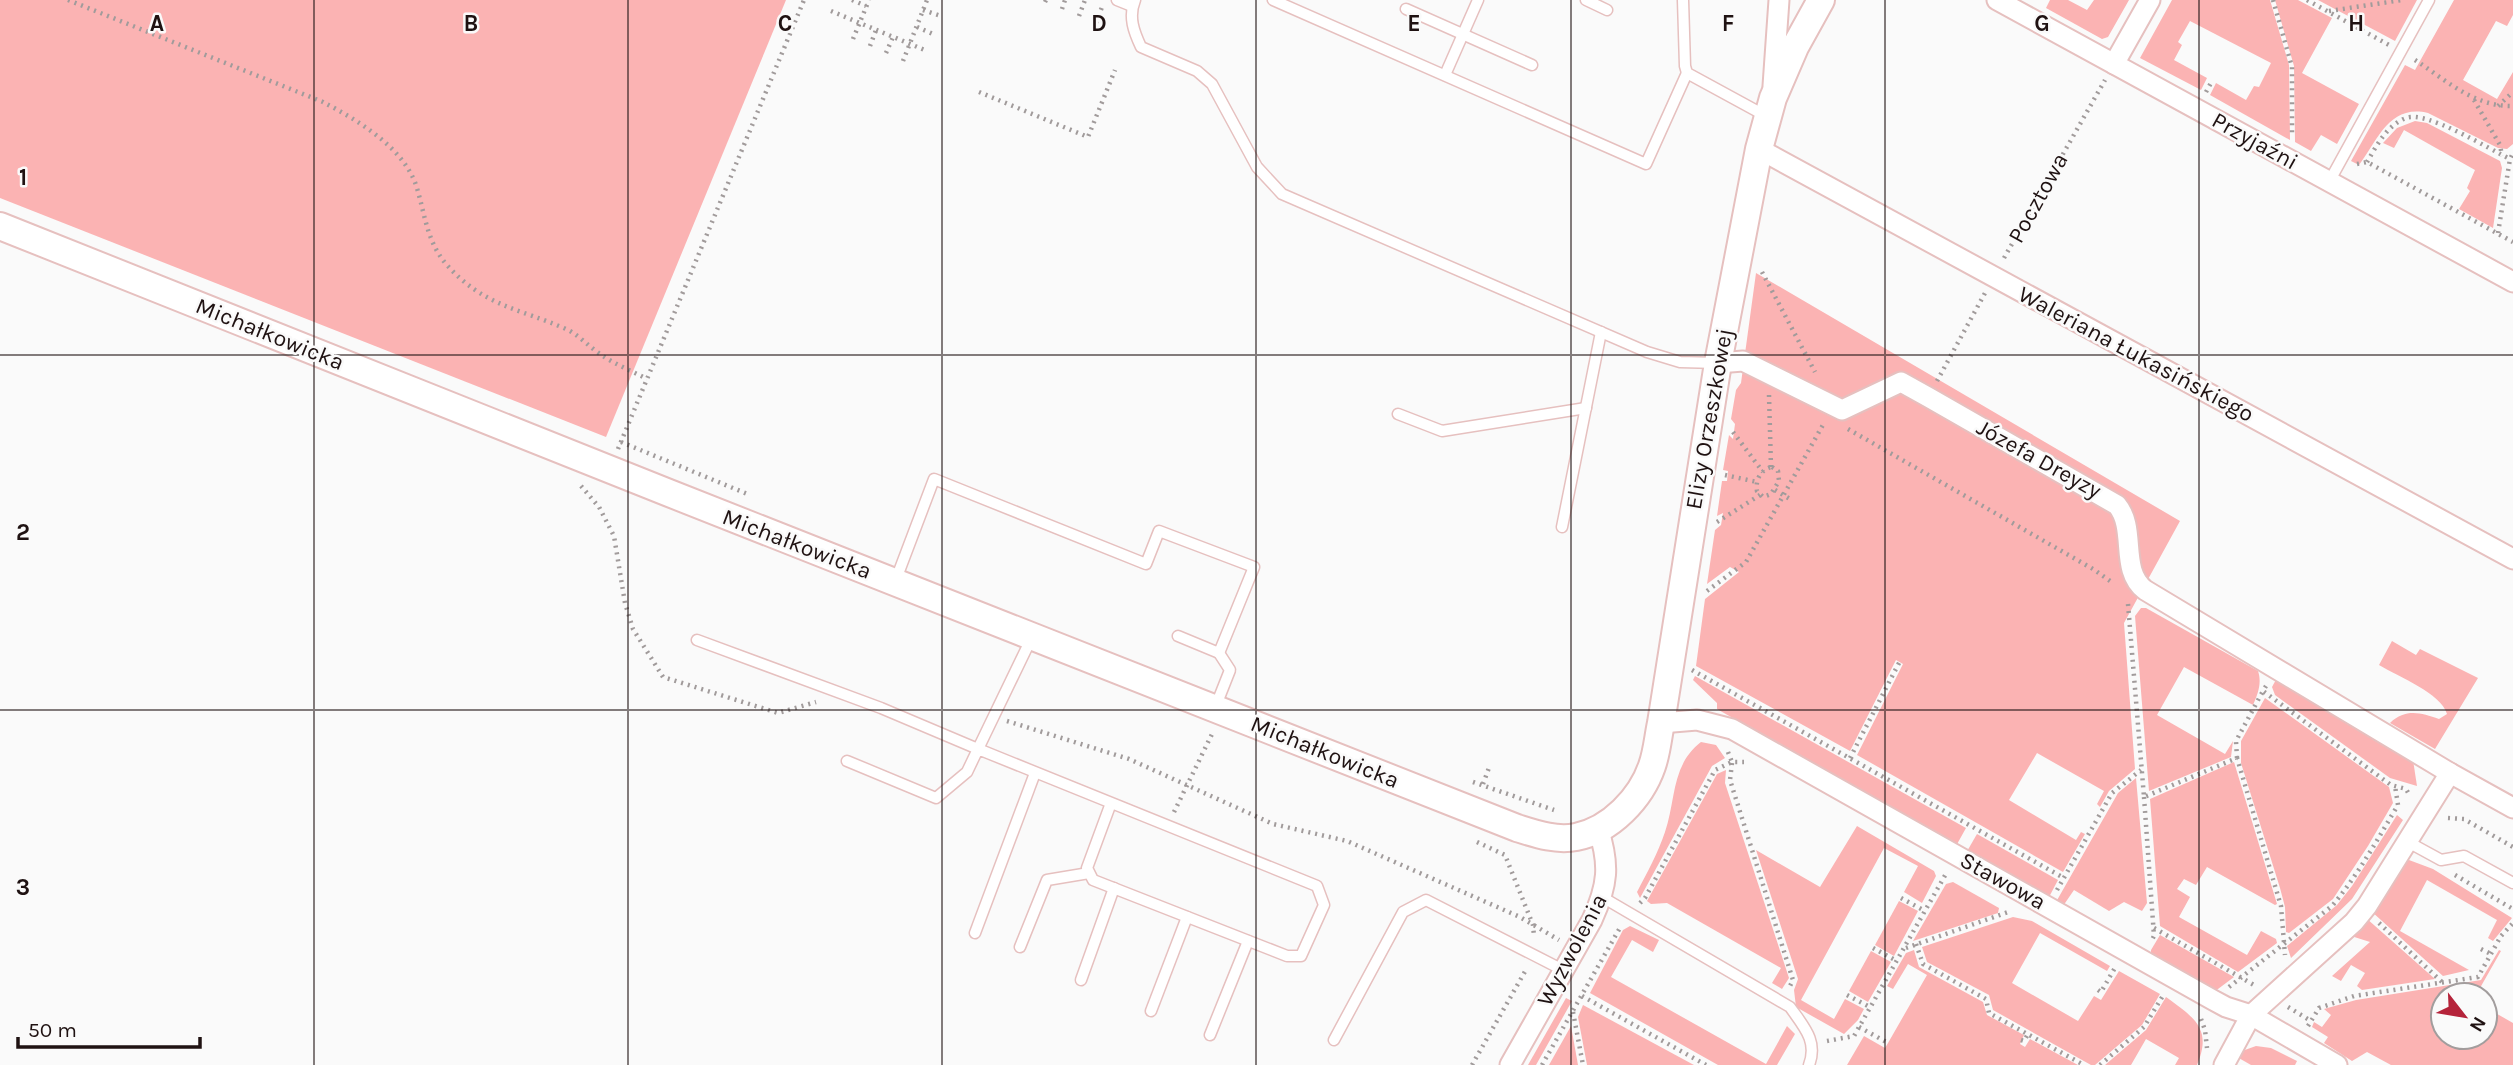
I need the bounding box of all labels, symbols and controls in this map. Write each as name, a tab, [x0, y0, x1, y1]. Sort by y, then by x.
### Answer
text: A	[150, 10, 164, 37]
text: B	[464, 10, 478, 37]
text: C	[778, 10, 792, 37]
text: D	[1091, 10, 1107, 37]
text: E	[1407, 10, 1421, 37]
text: F	[1722, 10, 1734, 37]
text: G	[2034, 10, 2050, 37]
text: H	[2348, 10, 2364, 37]
street label: Przyjaźni	[2207, 106, 2303, 176]
street label: Pocztowa	[2002, 148, 2074, 248]
text: 1	[19, 164, 27, 191]
street label: Waleriana Łukasińskiego	[2014, 280, 2258, 428]
street label: Michałkowicka	[192, 292, 348, 376]
street label: Elizy Orzeszkowej	[1680, 326, 1738, 512]
street label: Józefa Dreyzy	[1972, 414, 2106, 504]
street label: Michałkowicka	[719, 503, 875, 585]
text: 2	[16, 519, 30, 546]
street label: Michałkowicka	[1247, 710, 1403, 794]
street label: Stawowa	[1955, 846, 2051, 916]
text: 3	[16, 874, 30, 901]
street label: Wyzwolenia	[1531, 889, 1613, 1011]
north arrow	[2429, 981, 2499, 1051]
scale bar	[18, 1006, 200, 1050]
text: N	[2465, 1013, 2491, 1036]
text: 50 m	[28, 1018, 77, 1042]

